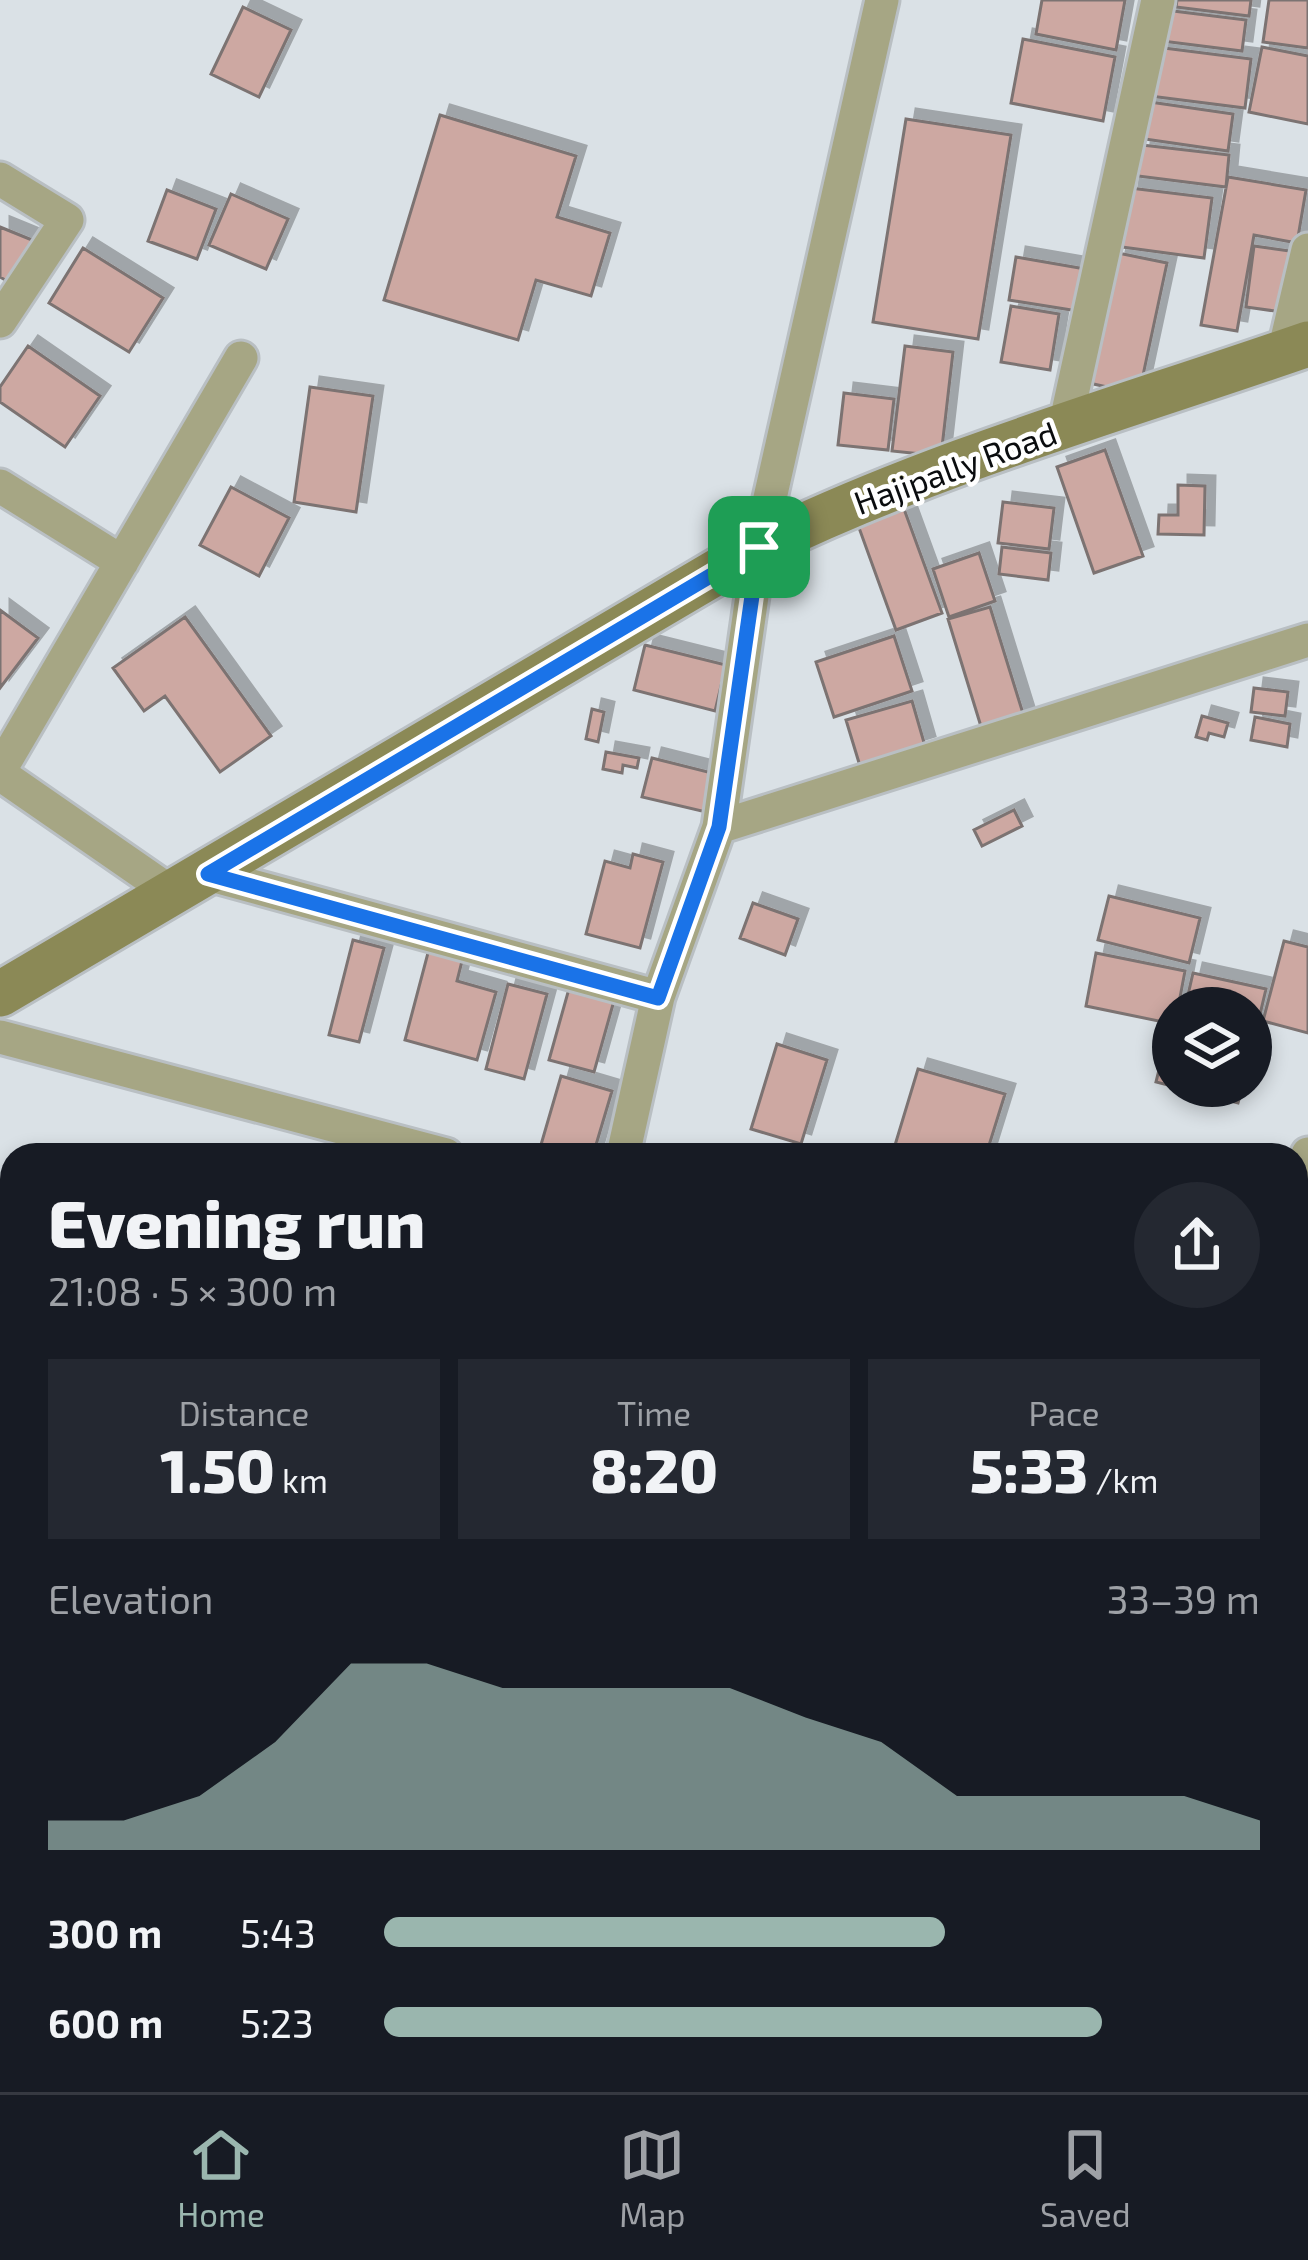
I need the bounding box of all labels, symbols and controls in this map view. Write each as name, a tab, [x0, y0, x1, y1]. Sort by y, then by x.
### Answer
street label: Hajipally Road	[848, 412, 1062, 522]
pin	[708, 496, 810, 598]
icon: arrive	[726, 514, 792, 580]
map controls	[1152, 987, 1272, 1107]
button: layers	[1152, 987, 1272, 1107]
text: Evening run	[48, 1182, 425, 1261]
button: share	[1134, 1182, 1260, 1308]
text: 21:08 · 5 × 300 m	[48, 1267, 337, 1314]
text: Distance	[179, 1393, 309, 1433]
text: Time	[617, 1393, 691, 1433]
text: Pace	[1028, 1393, 1100, 1433]
text: 1.50	[160, 1433, 275, 1505]
text: 8:20	[590, 1433, 718, 1505]
text: 5:33	[970, 1433, 1088, 1505]
text: km	[275, 1460, 328, 1500]
text: /km	[1088, 1460, 1158, 1500]
text: Elevation	[48, 1575, 213, 1622]
text: 33–39 m	[1107, 1575, 1260, 1622]
text: 300 m	[48, 1909, 162, 1956]
text: 5:43	[240, 1909, 316, 1956]
text: 600 m	[48, 1999, 163, 2046]
text: 5:23	[240, 1999, 314, 2046]
tab: Home	[177, 2122, 265, 2234]
tab: Map	[619, 2122, 686, 2234]
tab: Saved	[1040, 2122, 1131, 2234]

